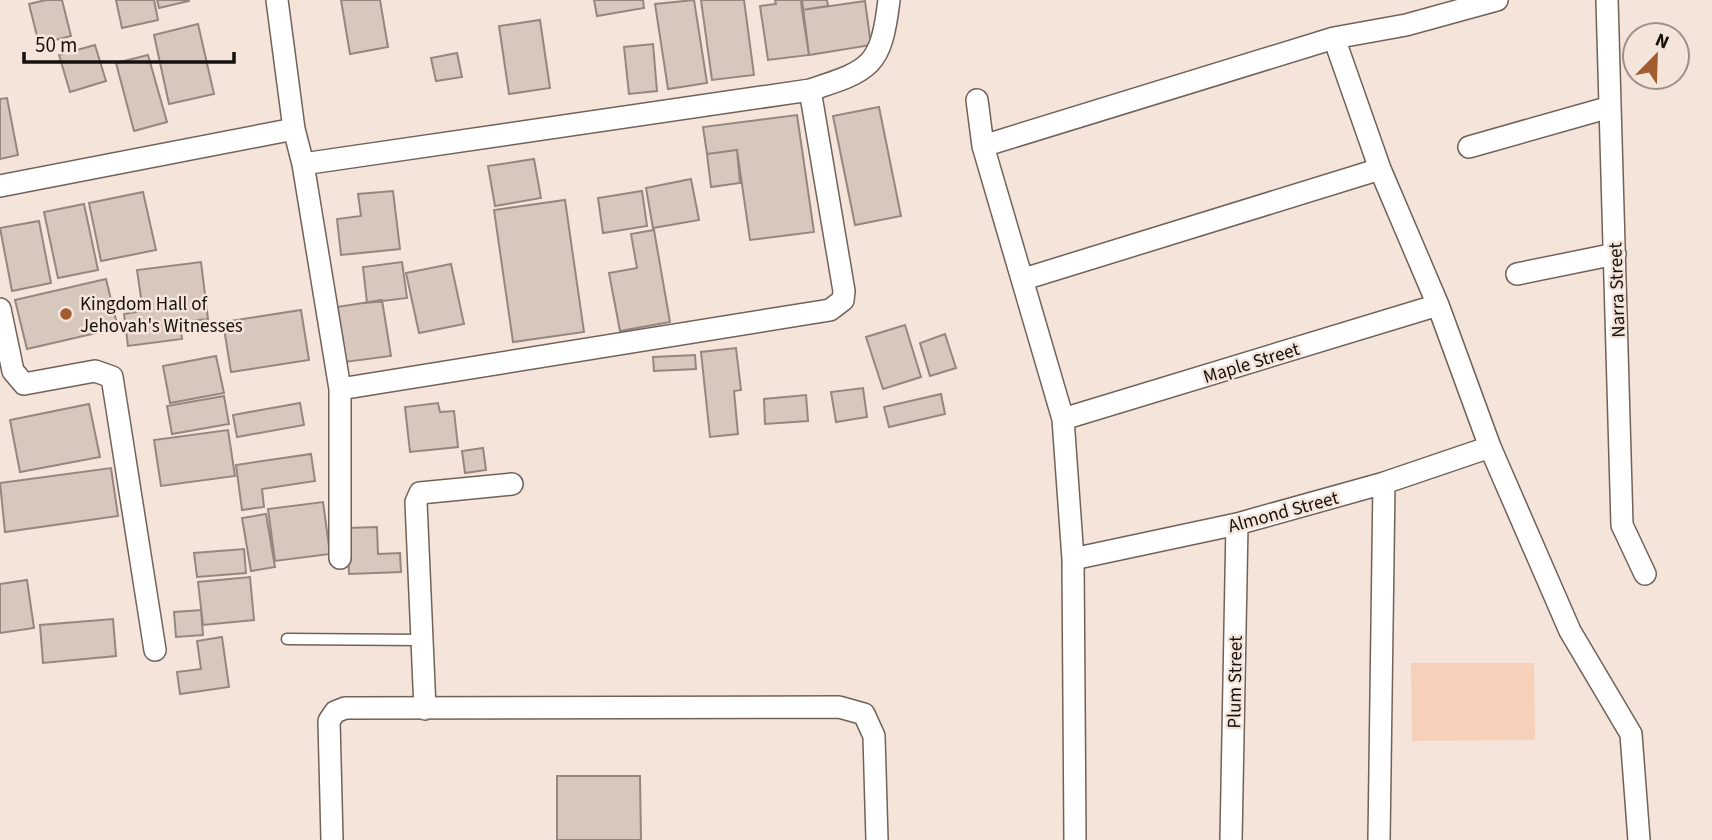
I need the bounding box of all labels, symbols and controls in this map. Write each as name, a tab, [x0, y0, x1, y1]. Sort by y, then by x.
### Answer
scale bar	[24, 21, 234, 65]
north arrow	[1621, 21, 1691, 91]
text: N	[1651, 27, 1673, 57]
text: 50 m	[35, 30, 77, 60]
street label: Narra Street	[1602, 241, 1633, 338]
place label: Kingdom Hall of Jehovah's Witnesses	[80, 291, 243, 340]
marker: Kingdom Hall of Jehovah's Witnesses	[58, 306, 74, 322]
street label: Maple Street	[1200, 336, 1304, 391]
street label: Almond Street	[1225, 485, 1342, 540]
street label: Plum Street	[1221, 635, 1250, 729]

